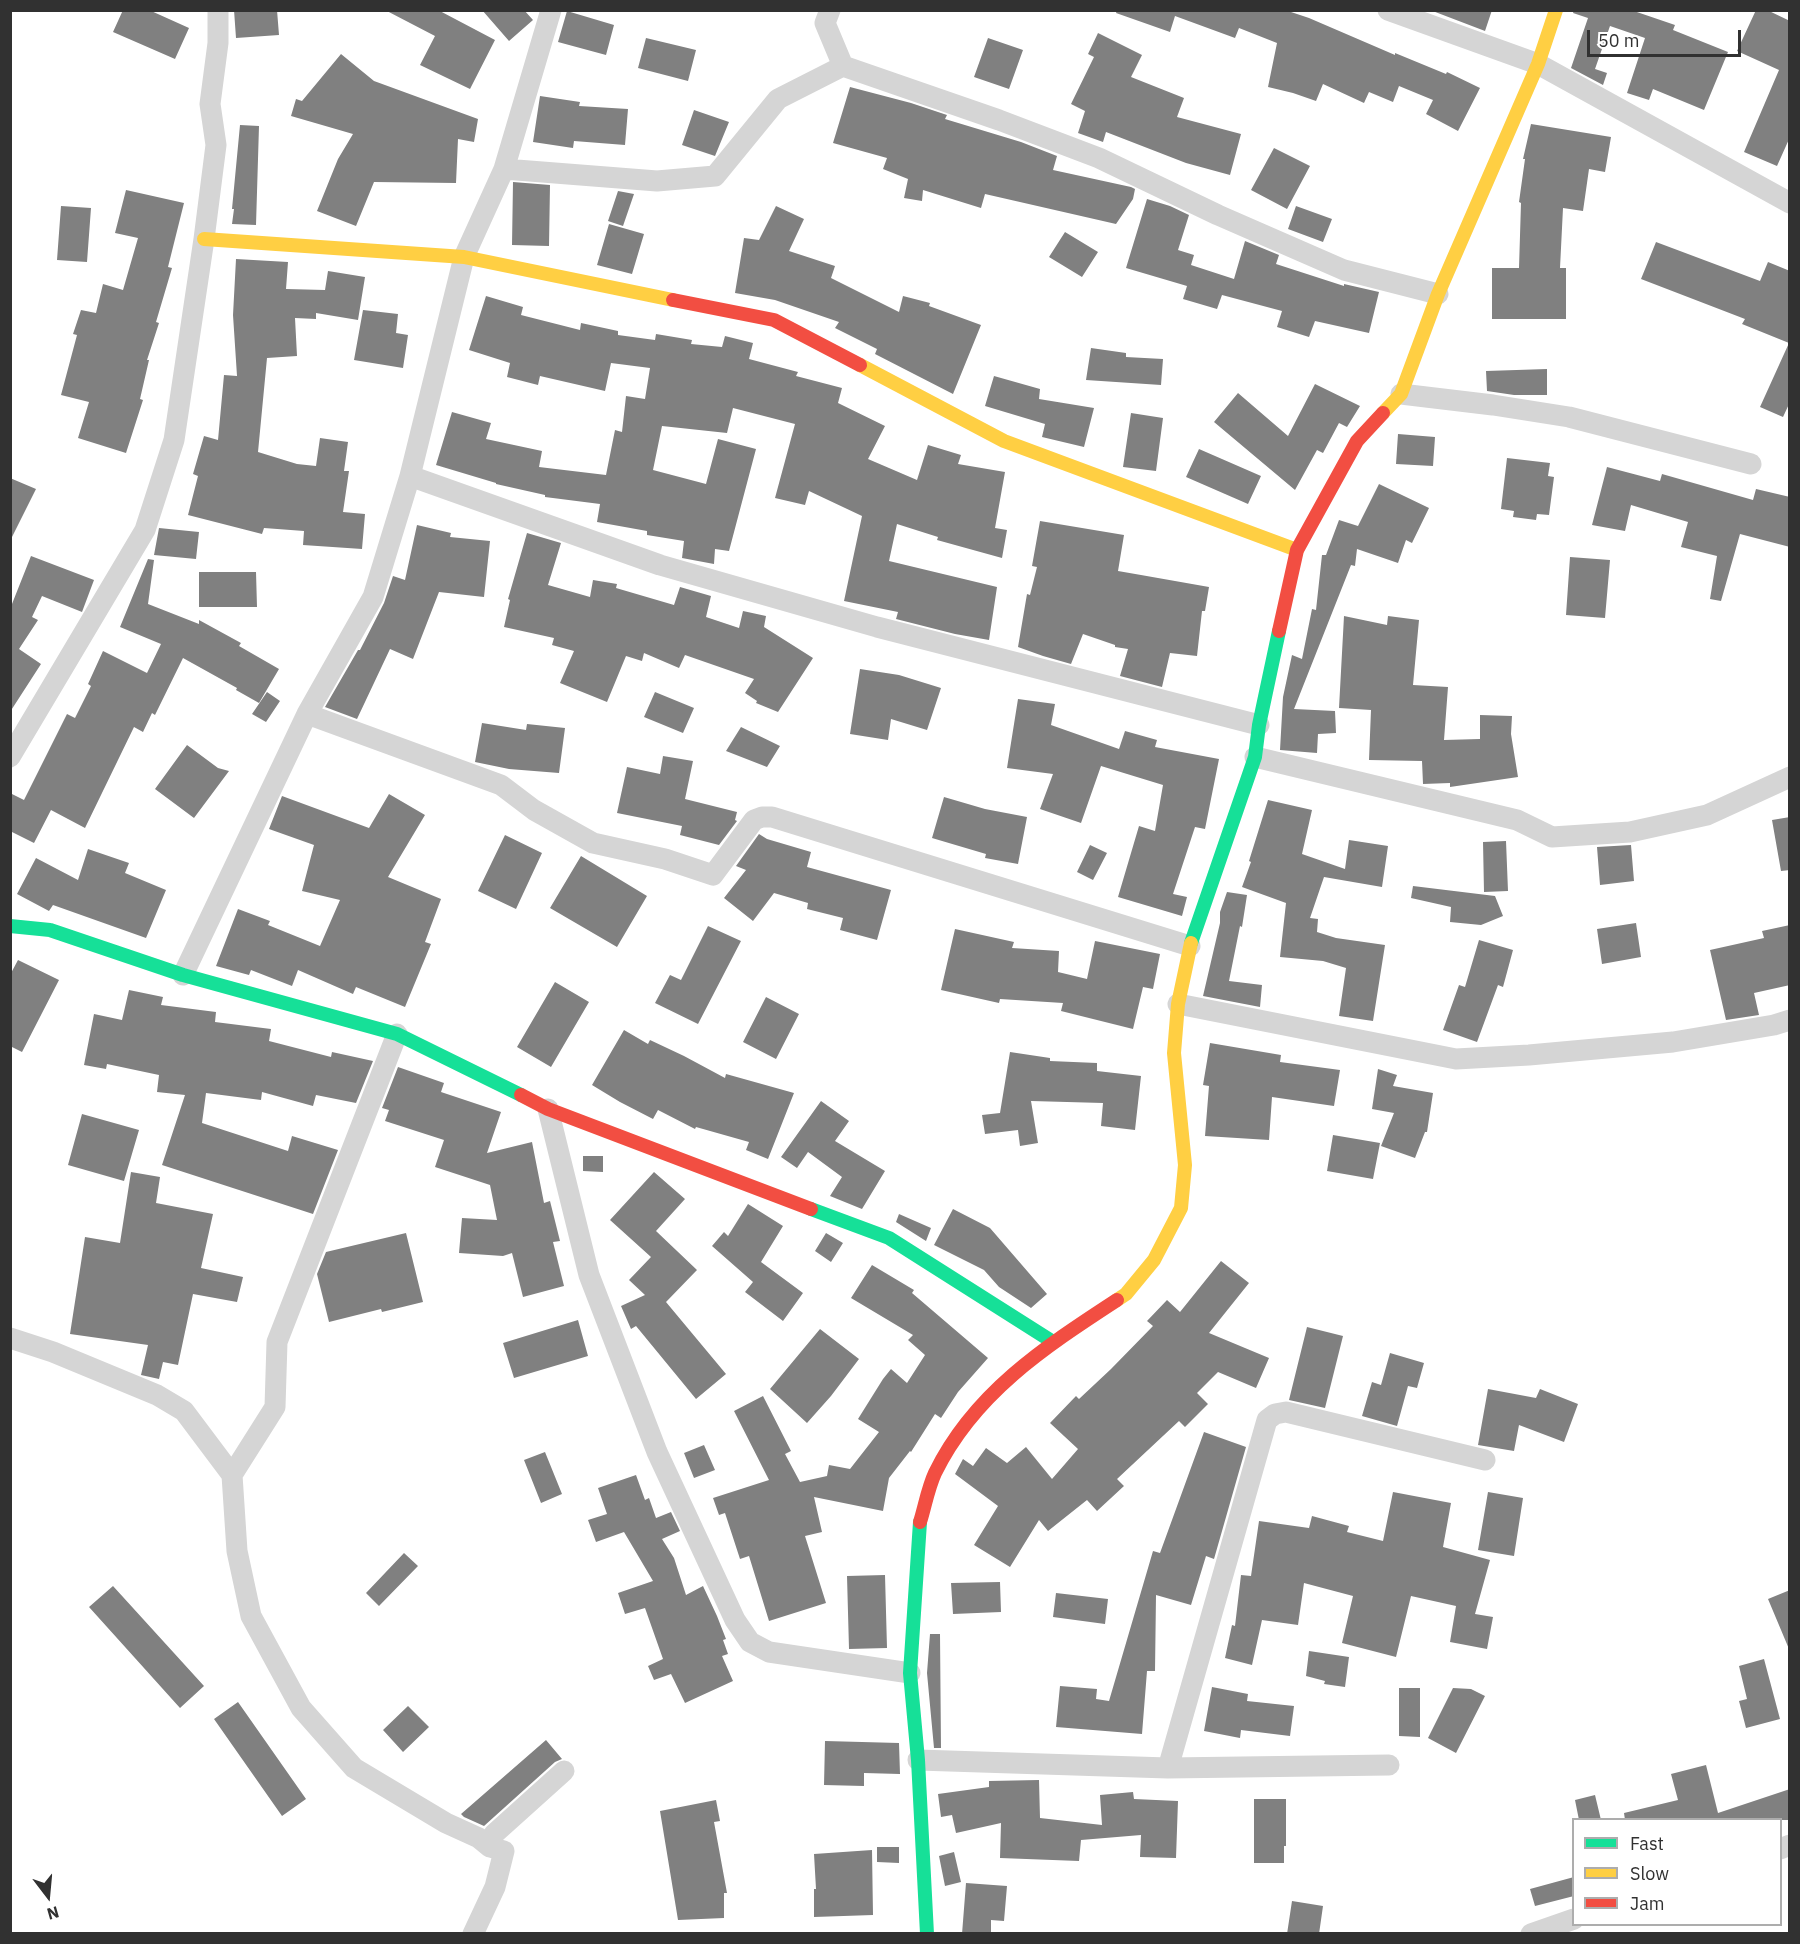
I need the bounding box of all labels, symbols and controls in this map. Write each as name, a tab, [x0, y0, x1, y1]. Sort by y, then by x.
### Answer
scale bar	[1590, 18, 1744, 56]
text: 50 m	[1598, 29, 1640, 52]
legend	[1572, 1818, 1782, 1926]
text: Fast	[1630, 1832, 1664, 1855]
text: Slow	[1630, 1862, 1669, 1885]
north arrow	[18, 1866, 78, 1926]
text: Jam	[1630, 1892, 1665, 1915]
text: N	[45, 1902, 61, 1925]

